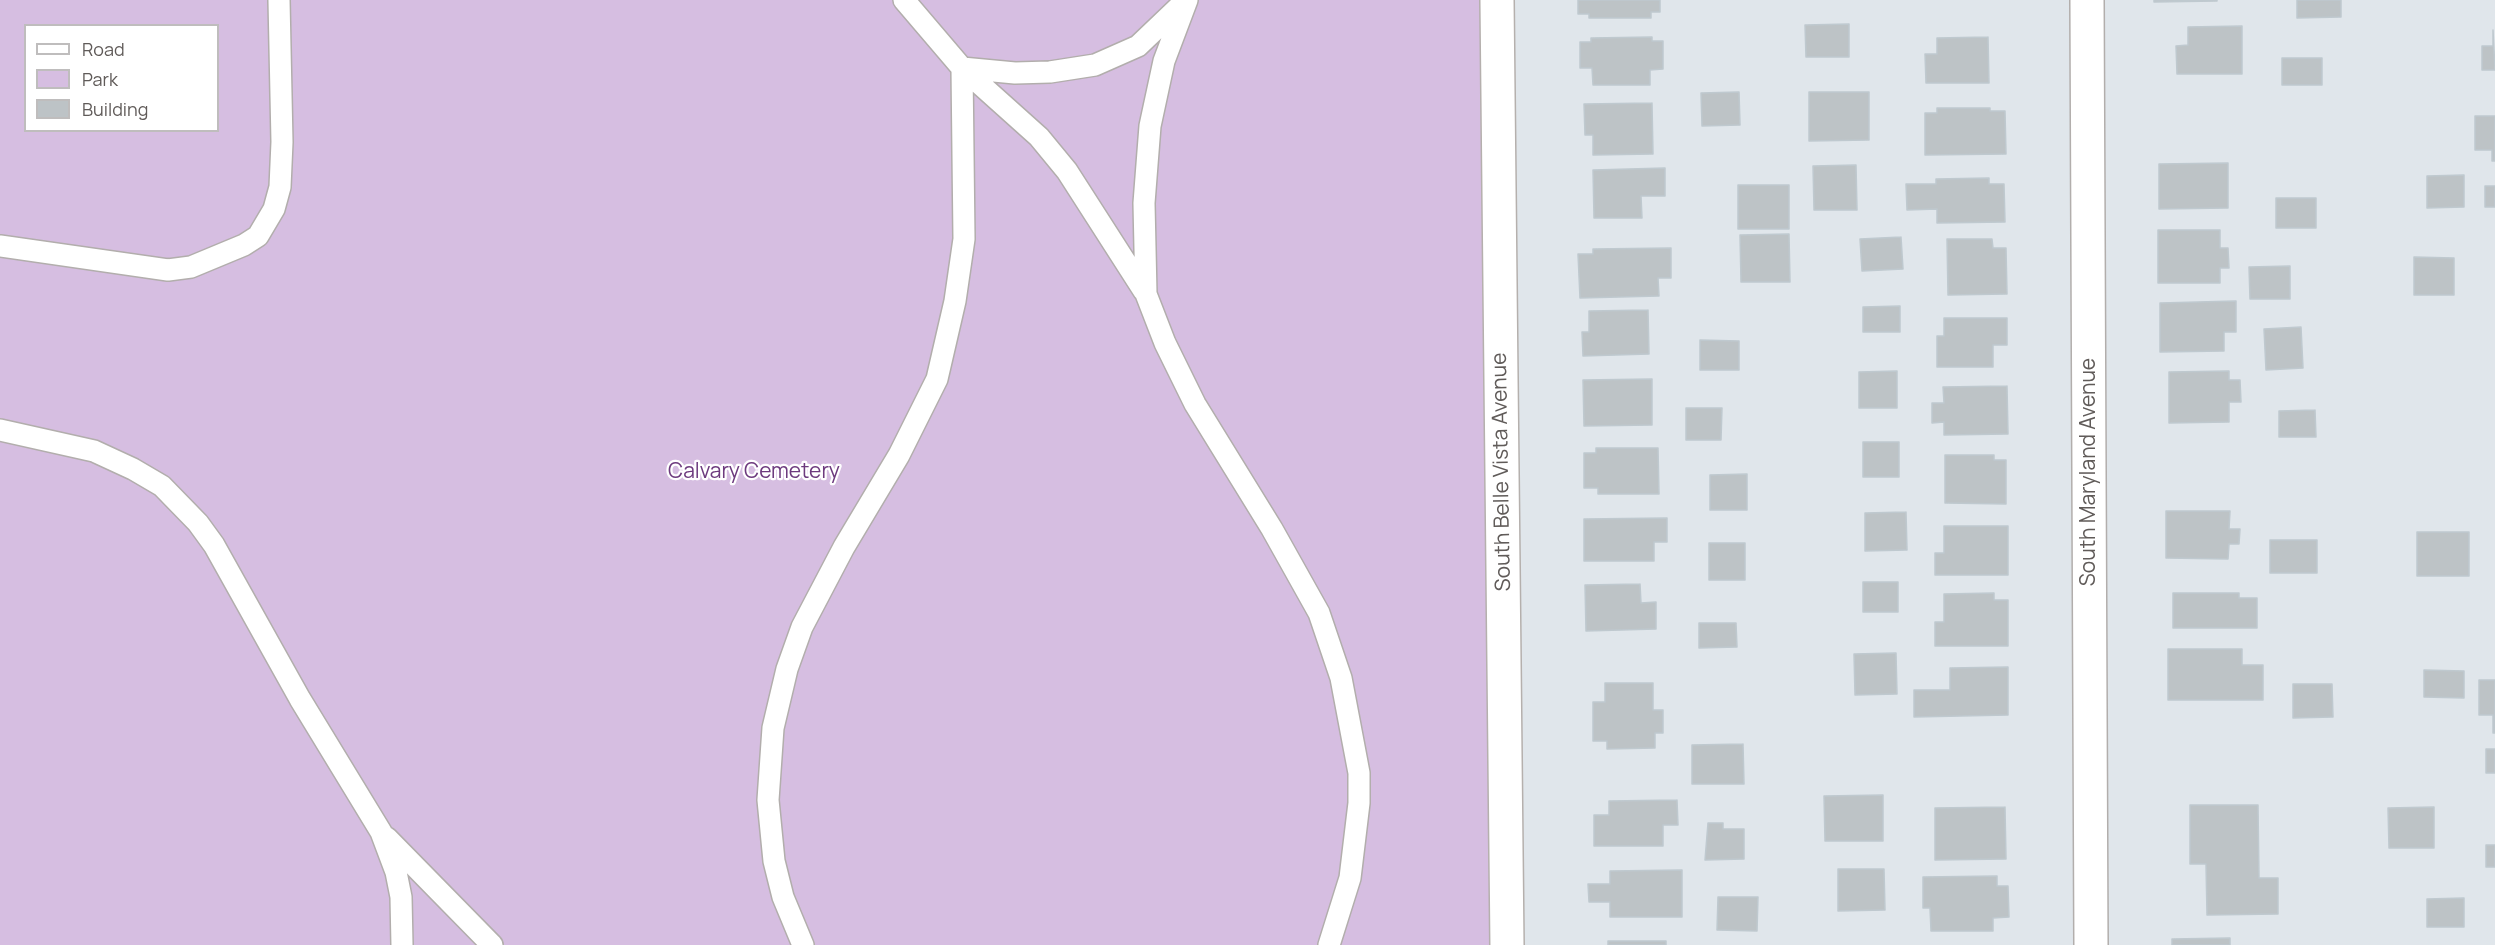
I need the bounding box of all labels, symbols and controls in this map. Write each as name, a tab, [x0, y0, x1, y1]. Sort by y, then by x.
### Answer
legend	[24, 24, 219, 132]
text: Road	[82, 37, 125, 61]
text: Park	[82, 67, 118, 91]
text: Building	[82, 97, 148, 121]
street label: South Belle Vista Avenue	[1487, 352, 1517, 592]
street label: South Maryland Avenue	[2076, 358, 2102, 586]
park label: Calvary Cemetery	[668, 459, 840, 485]

